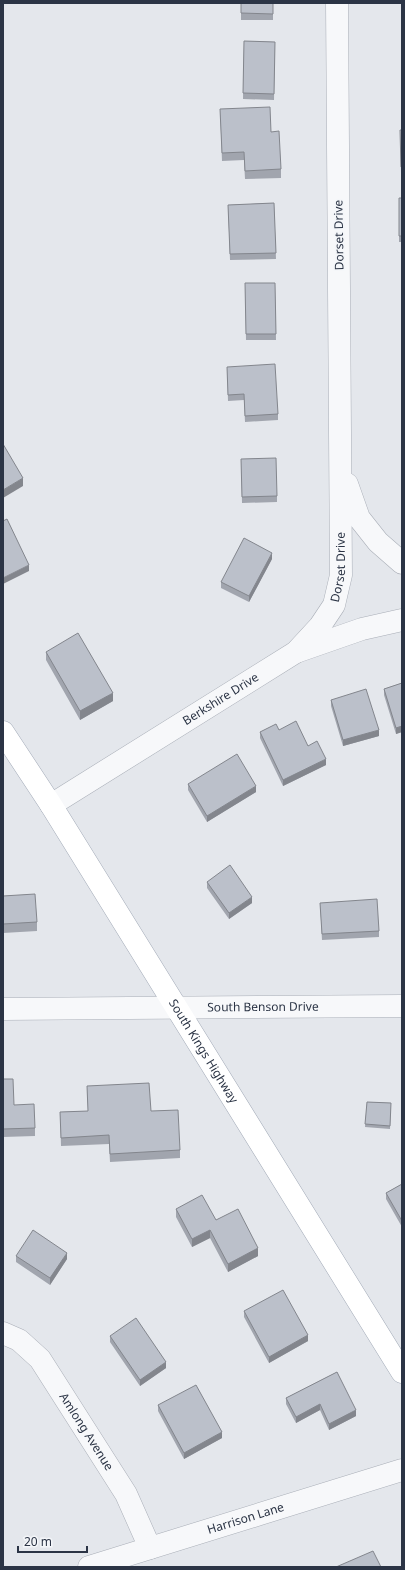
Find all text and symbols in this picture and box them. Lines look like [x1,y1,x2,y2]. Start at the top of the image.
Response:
street label: Dorset Drive [329,199,348,270]
street label: Dorset Drive [326,532,349,604]
street label: Berkshire Drive [179,668,262,729]
street label: South Kings Highway [165,996,243,1107]
street label: South Benson Drive [207,998,319,1015]
street label: Amlong Avenue [56,1389,118,1474]
street label: Harrison Lane [205,1498,286,1538]
scale bar [18,1528,87,1554]
text: 20 m [24,1533,52,1550]

